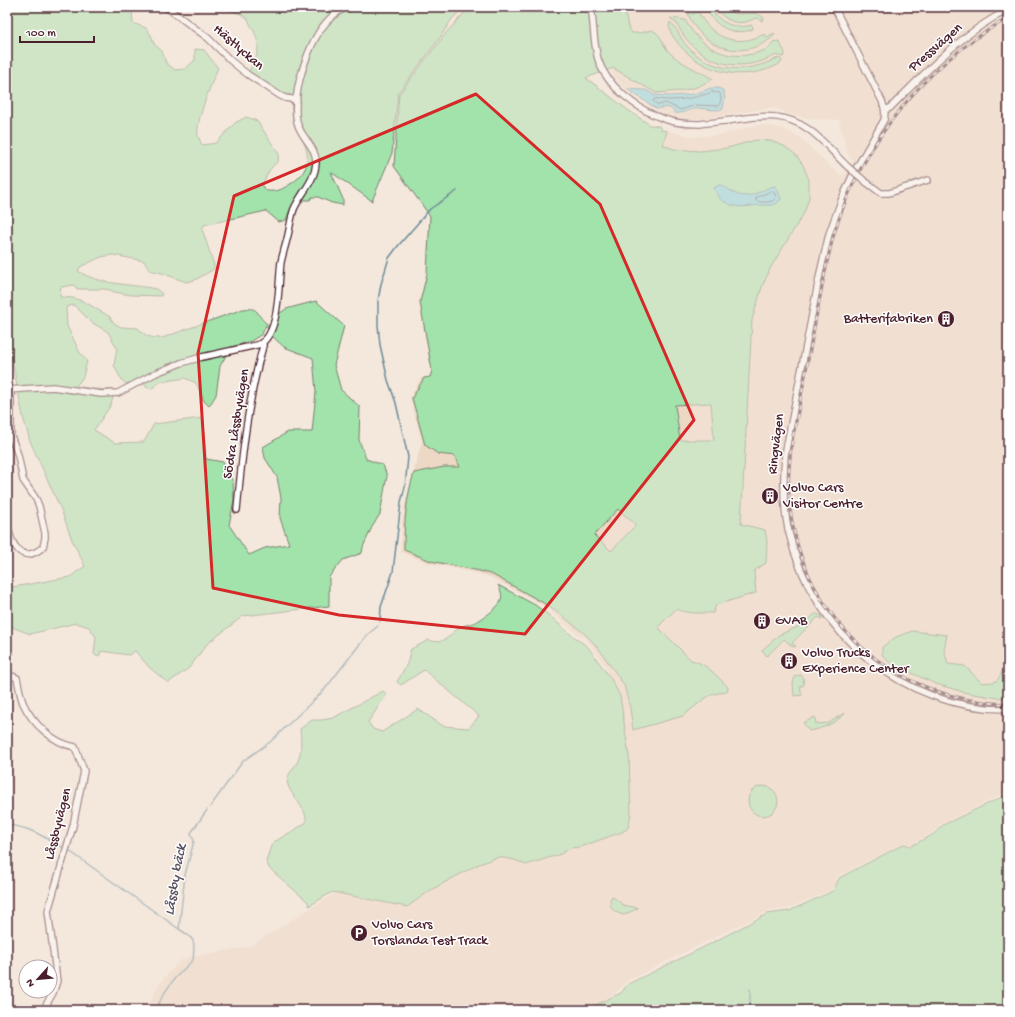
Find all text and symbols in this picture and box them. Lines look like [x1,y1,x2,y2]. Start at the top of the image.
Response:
scale bar [20,18,94,44]
street label: Pressvägen [905,20,967,77]
street label: Hästlyckan [209,21,267,75]
text: 100 m [25,27,56,41]
building icon: Batterifabriken [936,309,956,329]
place label: Batterifabriken [843,311,933,328]
street label: Södra Låssbyvägen [220,367,254,480]
street label: Ringvägen [765,412,789,475]
place label: Volvo Cars Visitor Centre [782,480,863,513]
building icon: Volvo Cars Visitor Centre [760,486,780,506]
building icon: GVAB [752,611,772,631]
place label: GVAB [775,613,808,630]
place label: Volvo Trucks Experience Center [801,645,910,678]
building icon: Volvo Trucks Experience Center [779,651,799,671]
street label: Låssbyvägen [42,786,76,862]
water label: Låssby bäck [161,842,191,917]
place label: Volvo Cars Torslanda Test Track [371,917,489,950]
parking icon: Volvo Cars Torslanda Test Track [349,923,369,943]
north arrow [18,959,58,999]
text: N [24,977,38,989]

